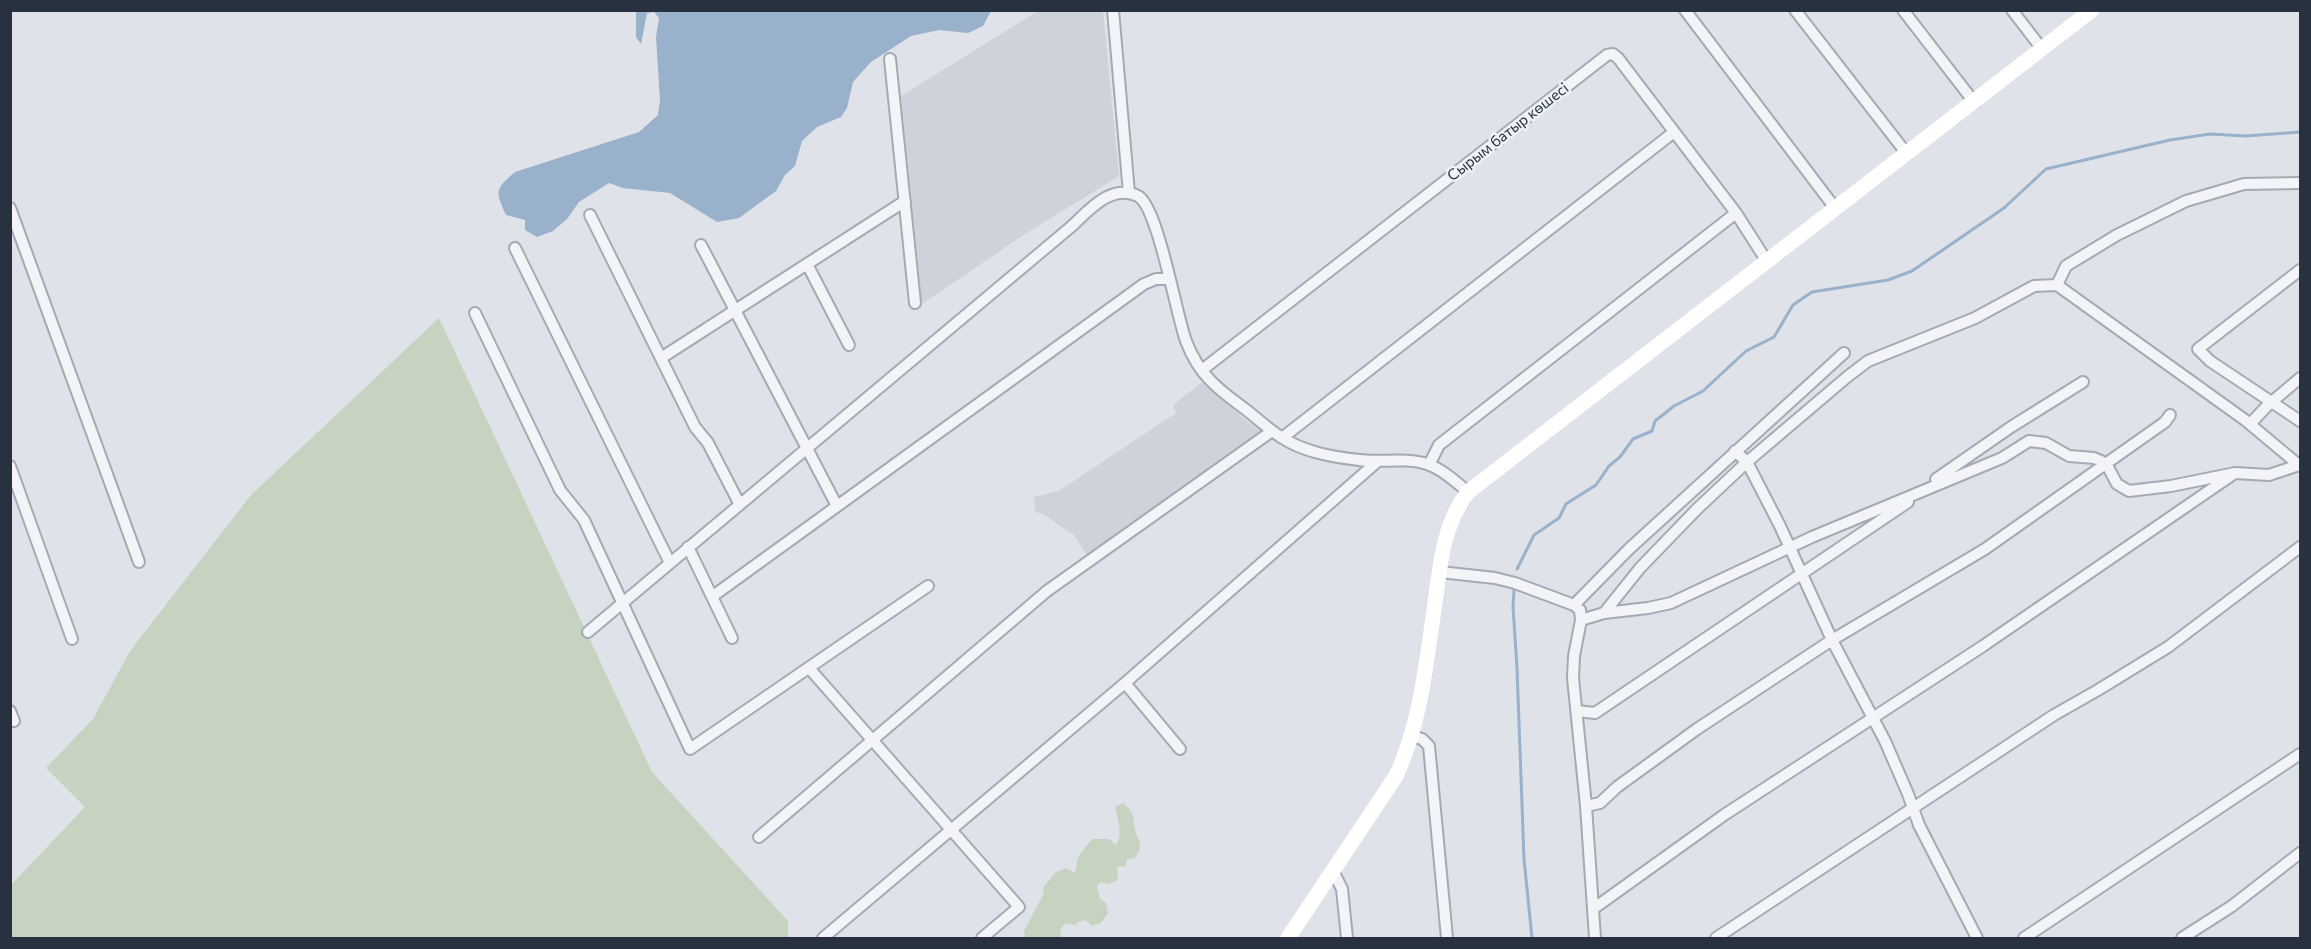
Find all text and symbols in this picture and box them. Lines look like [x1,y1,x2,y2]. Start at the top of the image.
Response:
street label: Сырым батыр көшесі [1444,79,1572,185]

